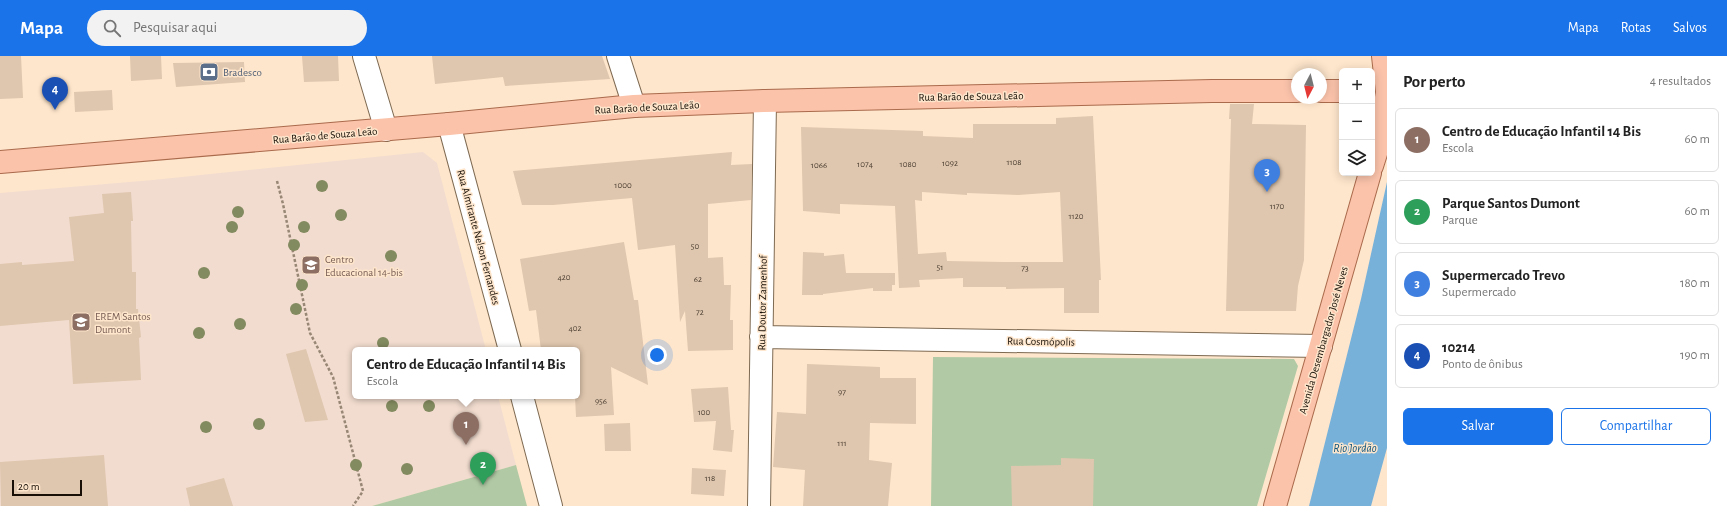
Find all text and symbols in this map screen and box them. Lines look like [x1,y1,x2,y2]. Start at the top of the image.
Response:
search box [87,10,367,46]
icon: search [101,17,123,39]
text: Mapa [20,19,63,38]
text: Pesquisar aqui [133,20,217,35]
text: Mapa [1568,21,1599,35]
text: Rotas [1621,21,1651,35]
text: Salvos [1673,21,1707,35]
bank icon: Bradesco [198,61,220,83]
place label: Bradesco [223,67,262,78]
north arrow [1291,68,1327,104]
map controls [1339,68,1375,176]
button: + [1339,68,1375,104]
text: Por perto [1403,73,1466,90]
text: 4 resultados [1650,75,1711,88]
pin: 4 [42,77,68,110]
street label: Rua Barão de Souza Leão [918,90,1024,103]
street label: Rua Barão de Souza Leão [594,99,700,116]
button: − [1339,104,1375,140]
text: Centro de Educação Infantil 14 Bis [1442,124,1641,139]
street label: Rua Barão de Souza Leão [272,125,378,146]
text: 1 [1415,133,1419,146]
text: 60 m [1684,133,1710,146]
button: layers [1339,140,1375,176]
text: Escola [1442,142,1474,155]
house number: 1108 [1006,158,1022,167]
house number: 1092 [942,159,958,168]
pin: 3 [1254,159,1280,192]
house number: 1074 [857,160,874,169]
house number: 1080 [900,160,917,169]
house number: 1066 [811,161,827,170]
street label: Rua Almirante Nelson Fernandes [455,168,502,306]
house number: 1000 [614,181,632,190]
text: Parque Santos Dumont [1442,196,1580,211]
house number: 1170 [1270,202,1285,211]
text: 2 [1414,205,1420,218]
text: 60 m [1684,205,1710,218]
house number: 1120 [1068,212,1084,221]
text: Parque [1442,214,1478,227]
house number: 50 [691,242,700,251]
school or university icon: Centro Educacional 14-bis [300,254,322,276]
place label: Centro Educacional 14-bis [325,254,403,278]
street label: Rua Doutor Zamenhof [756,255,769,351]
house number: 51 [937,263,943,272]
house number: 73 [1021,264,1029,273]
street label: Avenida Desembargador José Neves [1297,265,1350,415]
text: Supermercado Trevo [1442,268,1565,283]
house number: 420 [557,273,571,282]
house number: 62 [694,275,702,284]
text: 3 [1414,277,1420,290]
text: 180 m [1680,277,1710,290]
text: Supermercado [1442,286,1516,299]
house number: 72 [696,308,704,317]
school or university icon: EREM Santos Dumont [70,311,92,333]
place label: EREM Santos Dumont [95,311,151,335]
house number: 402 [568,324,582,333]
street label: Rua Cosmópolis [1007,335,1075,348]
text: 10214 [1442,340,1475,355]
your location [647,345,667,365]
popup [352,347,580,399]
text: 4 [1414,349,1420,362]
text: 190 m [1680,349,1710,362]
text: Centro de Educação Infantil 14 Bis [367,357,565,372]
text: Ponto de ônibus [1442,358,1523,371]
text: Escola [367,375,398,388]
house number: 97 [838,388,846,397]
house number: 956 [595,397,607,406]
house number: 100 [698,408,711,417]
button: Salvar [1403,408,1553,445]
button: Compartilhar [1561,408,1711,445]
pin: 1 [453,412,479,445]
house number: 111 [837,439,847,448]
water label: Rio Jordão [1333,442,1377,454]
pin: 2 [470,452,496,485]
house number: 118 [705,474,715,483]
scale bar [12,478,82,497]
text: 20 m [18,481,39,492]

